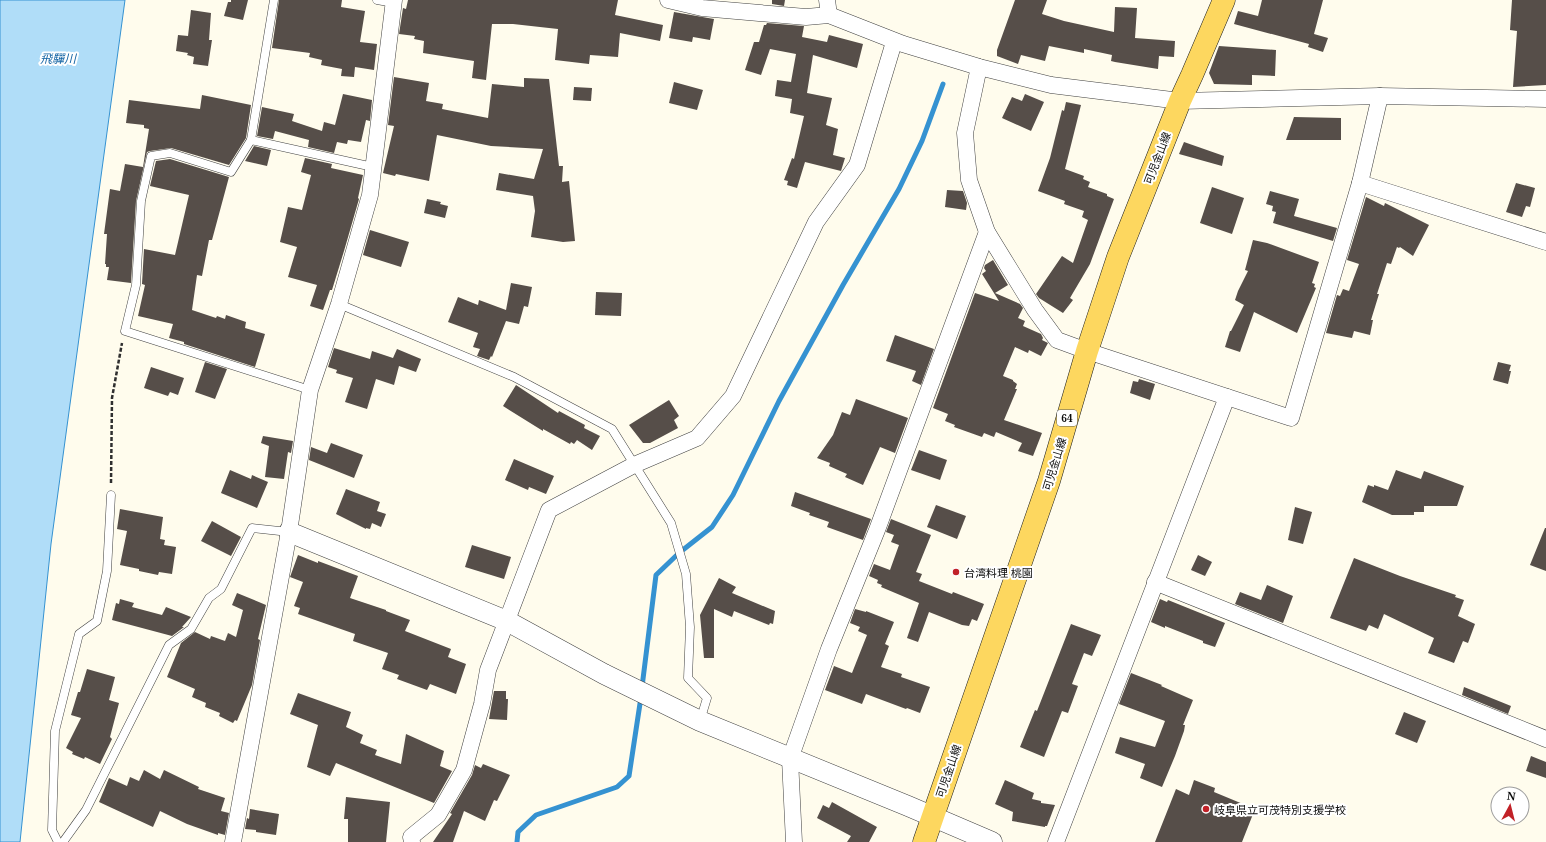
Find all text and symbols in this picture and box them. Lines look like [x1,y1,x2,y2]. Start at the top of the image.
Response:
water label: 飛驒川 [40,50,78,67]
street label: 可児金山線 [1140,130,1174,186]
road number: 64 [1057,410,1077,426]
street label: 可児金山線 [1039,436,1069,492]
place label: 台湾料理 桃園 [964,565,1033,580]
marker: 台湾料理 桃園 [951,567,961,577]
street label: 可児金山線 [932,743,964,799]
north arrow [1490,786,1530,826]
text: N [1506,788,1517,804]
place label: 岐阜県立可茂特別支援学校 [1214,802,1346,817]
marker: 岐阜県立可茂特別支援学校 [1201,804,1211,814]

